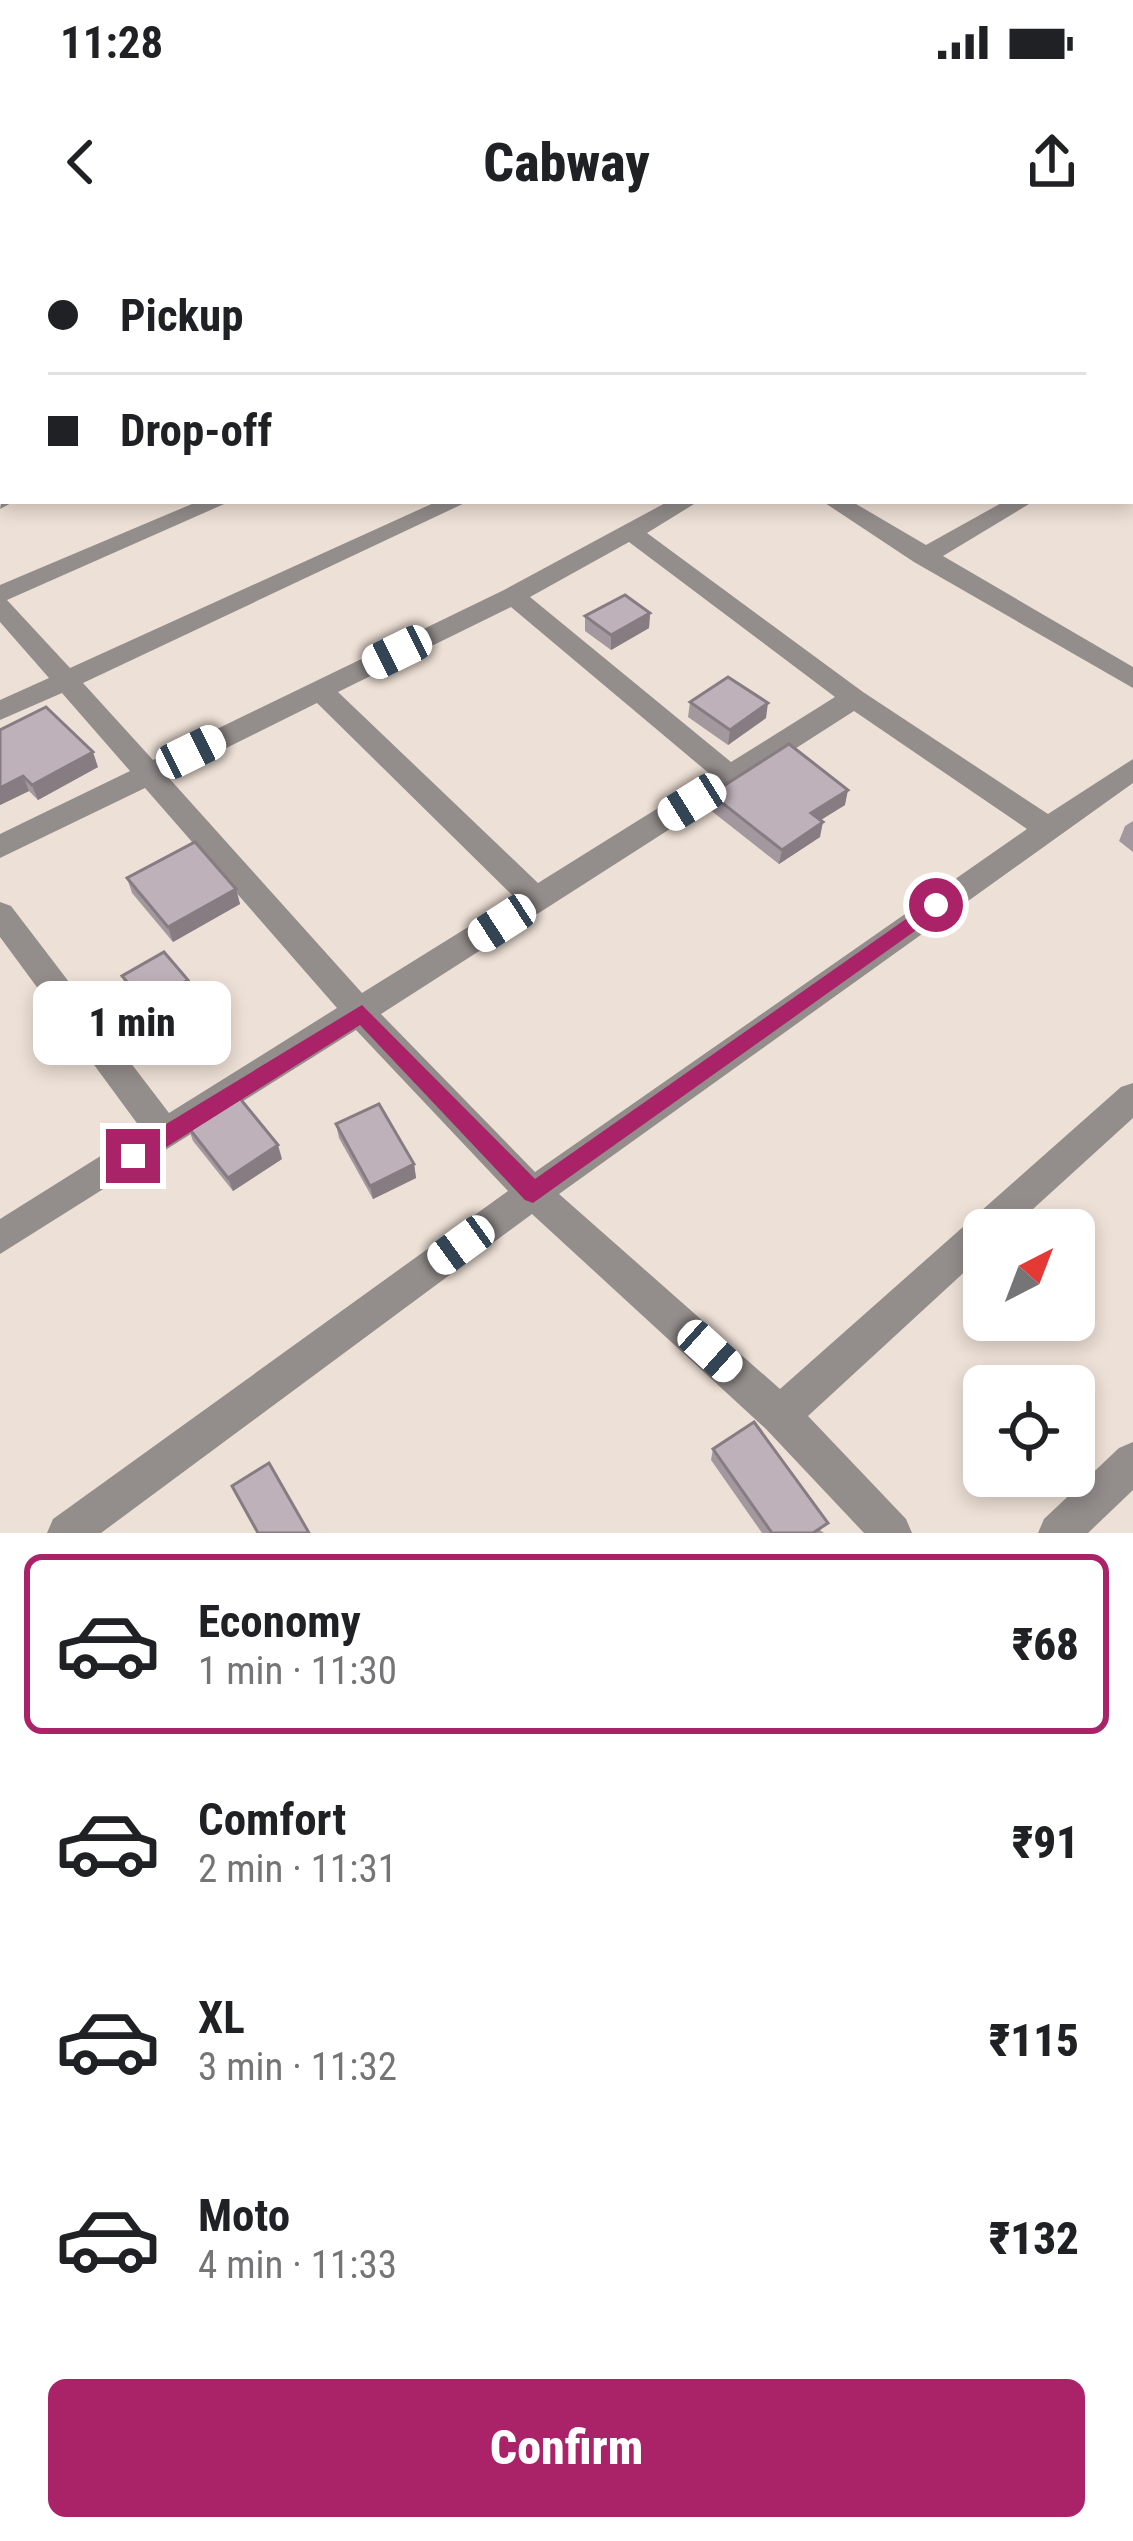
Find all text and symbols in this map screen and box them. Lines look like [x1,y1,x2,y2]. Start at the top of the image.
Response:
text: 11:28 [60,16,163,69]
icon: back [48,129,114,195]
icon: share [1019,129,1085,195]
text: Cabway [483,131,650,194]
text: Pickup [120,289,244,342]
text: Drop-off [120,404,272,457]
car [357,620,437,684]
car [151,720,231,784]
car [652,768,732,836]
route start [909,878,963,932]
car [462,888,542,958]
callout: 1 min [34,982,232,1066]
text: 1 min [89,1000,175,1046]
route end [106,1129,160,1183]
car [421,1209,501,1281]
north arrow [963,1209,1095,1341]
map controls [963,1209,1095,1497]
car [671,1314,749,1388]
button: locate [963,1365,1095,1497]
icon: car [54,1590,162,1698]
text: Economy [198,1595,361,1648]
text: ₹68 [1012,1618,1079,1671]
text: 1 min · 11:30 [198,1648,397,1694]
icon: car [54,1788,162,1896]
text: Comfort [198,1793,346,1846]
text: ₹91 [1012,1816,1079,1869]
text: 2 min · 11:31 [198,1846,397,1892]
icon: car [54,1986,162,2094]
text: XL [198,1991,245,2044]
text: ₹115 [989,2014,1079,2067]
text: 3 min · 11:32 [198,2044,397,2090]
icon: car [54,2184,162,2292]
text: Moto [198,2189,290,2242]
text: ₹132 [989,2212,1079,2265]
text: 4 min · 11:33 [198,2242,397,2288]
button: Confirm [48,2379,1085,2517]

